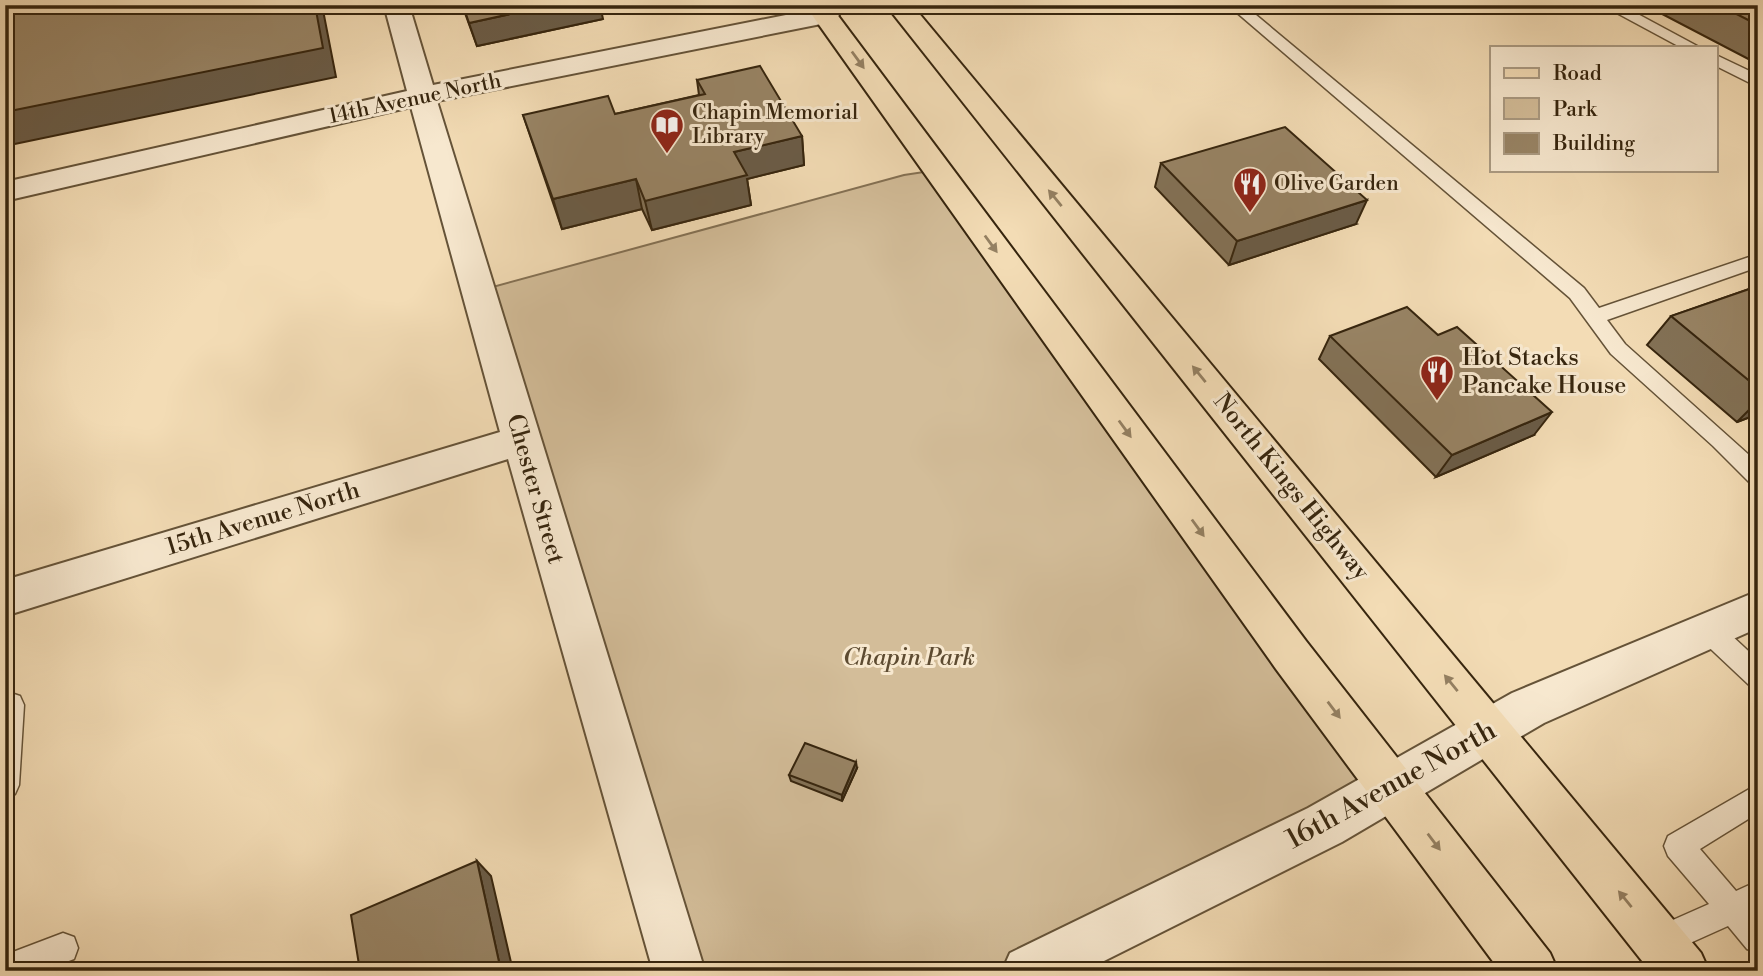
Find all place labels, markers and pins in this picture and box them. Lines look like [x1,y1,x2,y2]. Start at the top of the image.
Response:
place label: Chapin Memorial Library [692,100,858,150]
library icon: Chapin Memorial Library [648,106,686,155]
restaurant icon: Olive Garden [1231,165,1269,214]
place label: Olive Garden [1274,171,1399,197]
place label: Hot Stacks Pancake House [1462,343,1626,401]
restaurant icon: Hot Stacks Pancake House [1418,353,1456,402]

